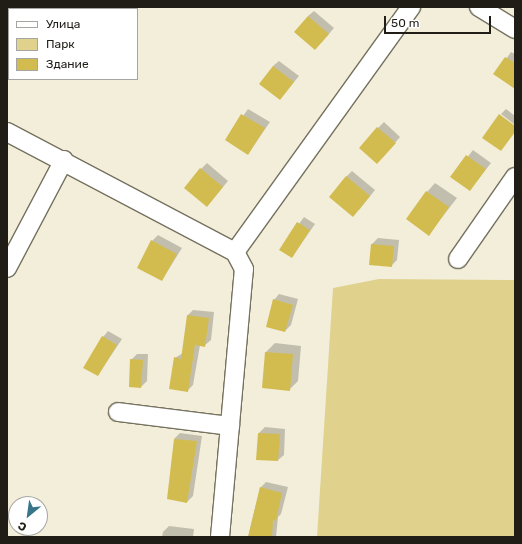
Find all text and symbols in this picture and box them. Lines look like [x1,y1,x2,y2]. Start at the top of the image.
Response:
legend [8,8,138,80]
scale bar [386,8,493,34]
text: 50 m [391,16,419,30]
text: Улица [46,17,80,31]
text: Парк [46,37,75,51]
text: Здание [46,57,89,71]
north arrow [8,496,48,536]
text: С [16,519,29,534]

